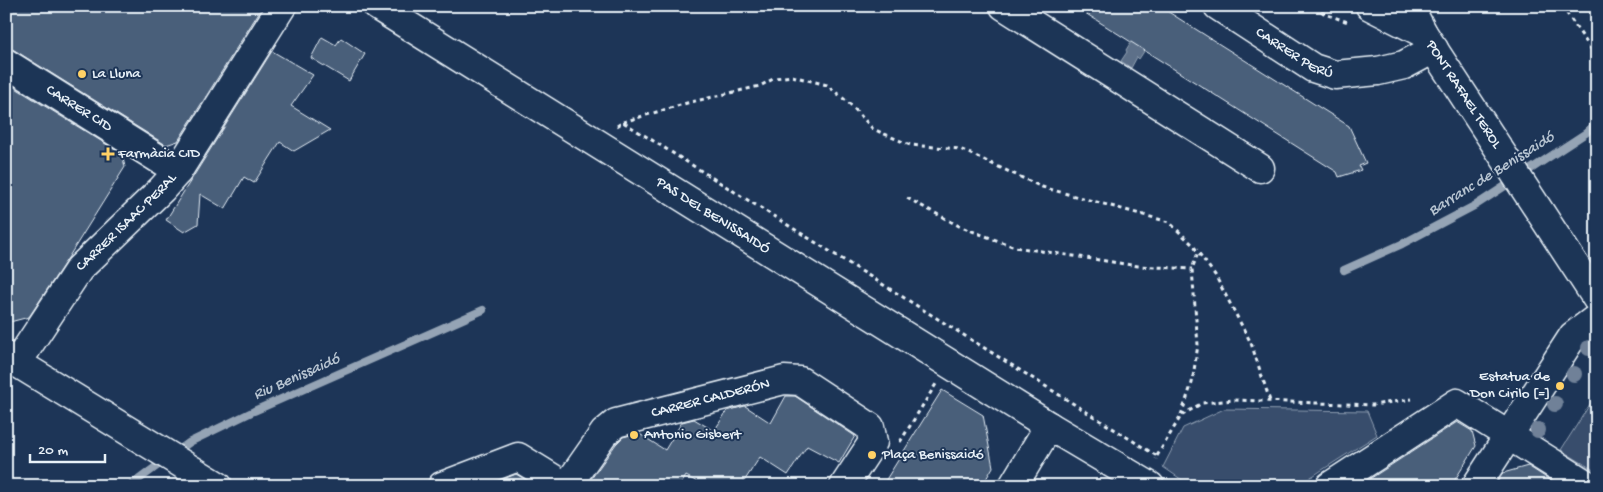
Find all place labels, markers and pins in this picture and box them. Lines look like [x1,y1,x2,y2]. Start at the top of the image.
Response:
place label: La Lluna [92,65,141,83]
marker: La Lluna [76,68,88,80]
place label: Farmàcia CID [117,145,200,163]
marker: Farmàcia CID [102,148,114,160]
place label: Estatua de Don Cirilo [=] [1469,368,1550,403]
marker: Estatua de Don Cirilo [=] [1554,380,1566,392]
place label: Antonio Gisbert [644,426,743,444]
marker: Antonio Gisbert [628,429,640,441]
place label: Plaça Benissaidó [881,446,984,464]
marker: Plaça Benissaidó [866,449,878,461]

